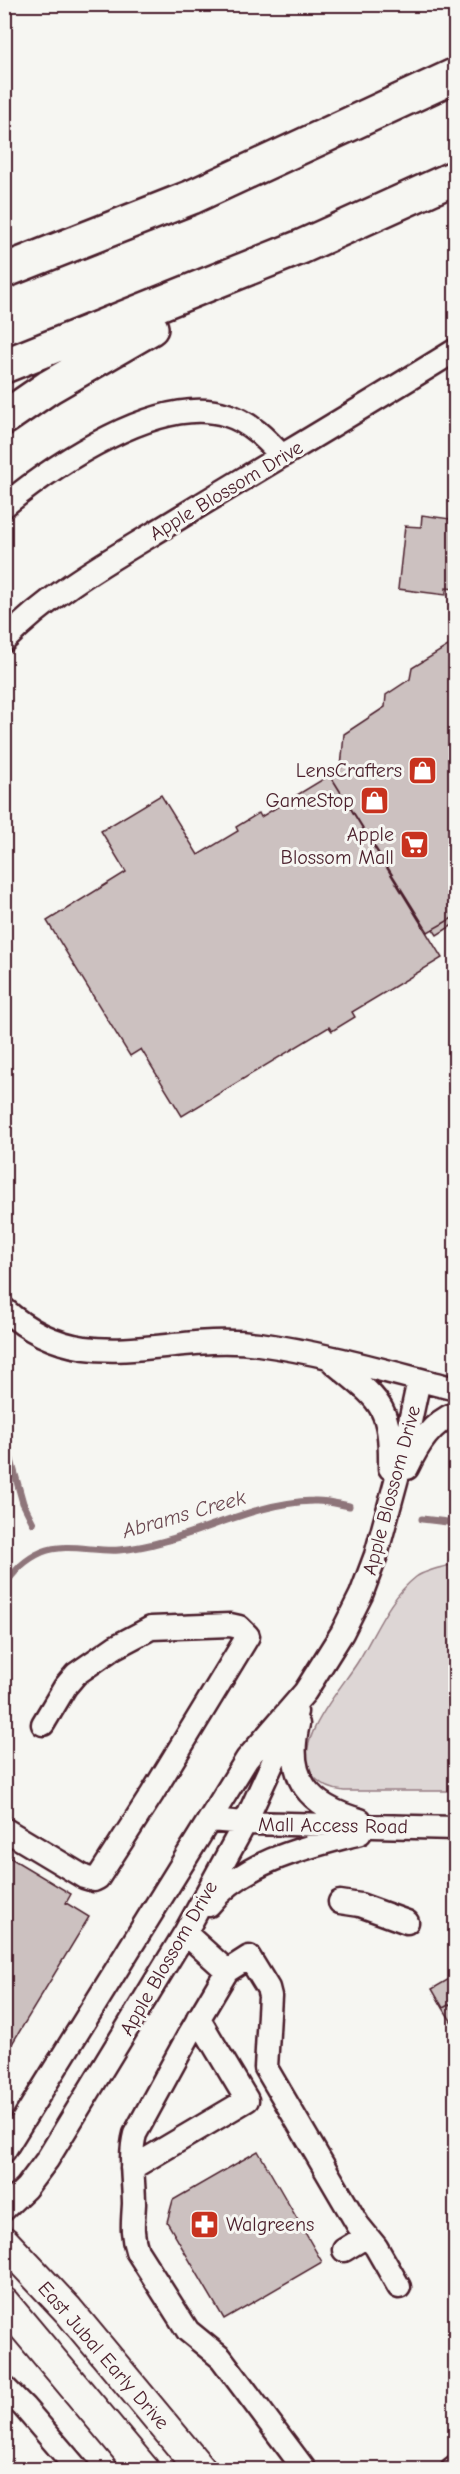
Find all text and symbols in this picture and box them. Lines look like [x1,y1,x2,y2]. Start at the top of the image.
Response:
street label: Apple Blossom Drive [146,436,307,545]
shop icon: LensCrafters [407,754,439,786]
place label: LensCrafters [296,759,402,782]
shop icon: GameStop [359,784,391,816]
place label: GameStop [265,789,354,812]
place label: Apple Blossom Mall [281,823,394,869]
supermarket icon: Apple Blossom Mall [399,829,431,861]
street label: Apple Blossom Drive [358,1403,425,1577]
water label: Abrams Creek [119,1485,249,1543]
street label: Mall Access Road [258,1813,408,1838]
street label: Apple Blossom Drive [115,1877,222,2040]
pharmacy icon: Walgreens [189,2208,221,2240]
place label: Walgreens [226,2213,314,2236]
street label: East Jubal Early Drive [33,2277,174,2434]

